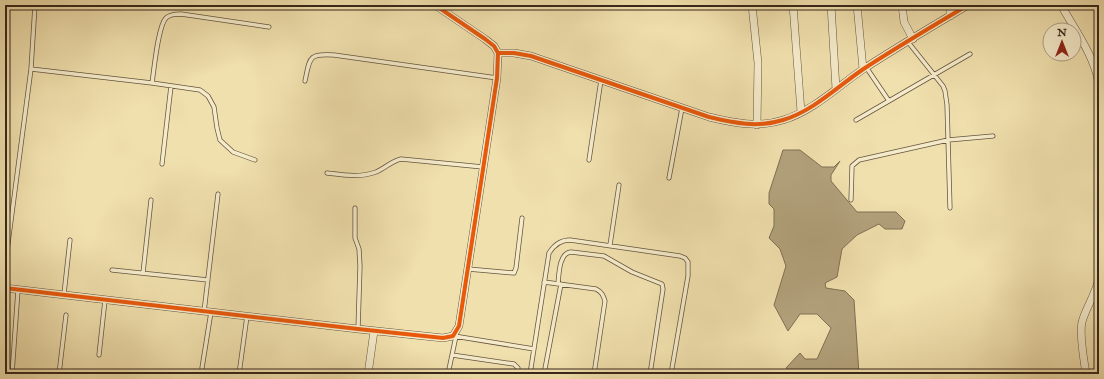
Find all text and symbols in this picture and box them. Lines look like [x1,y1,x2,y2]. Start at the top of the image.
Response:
north arrow [1042,22,1082,62]
text: N [1056,26,1067,40]

